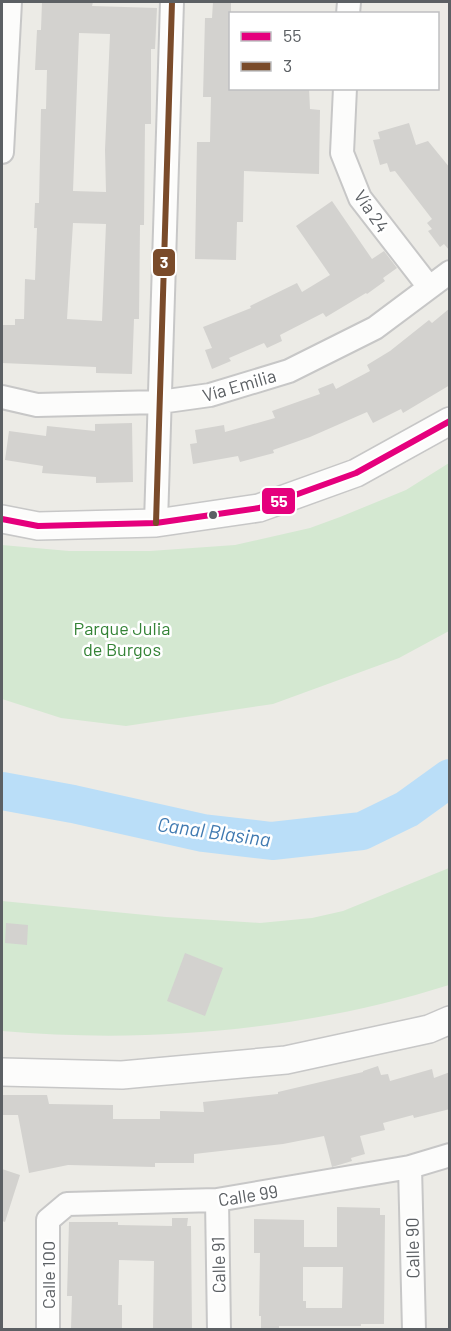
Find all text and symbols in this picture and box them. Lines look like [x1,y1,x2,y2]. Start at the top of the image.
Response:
legend [229,12,439,90]
text: 55 [283,24,302,46]
text: 3 [283,54,292,76]
street label: Vía 24 [350,185,394,237]
line badge: 3 [152,248,176,277]
text: 3 [160,252,168,271]
street label: Vía Emilia [200,364,278,406]
line badge: 55 [261,487,296,515]
text: 55 [270,491,288,510]
unlabelled marker [207,509,219,521]
park label: Parque Julia de Burgos [74,617,170,660]
water label: Canal Blasina [156,811,272,851]
street label: Calle 99 [217,1179,279,1211]
street label: Calle 90 [400,1217,424,1279]
street label: Calle 91 [207,1236,229,1294]
street label: Calle 100 [37,1241,59,1309]

